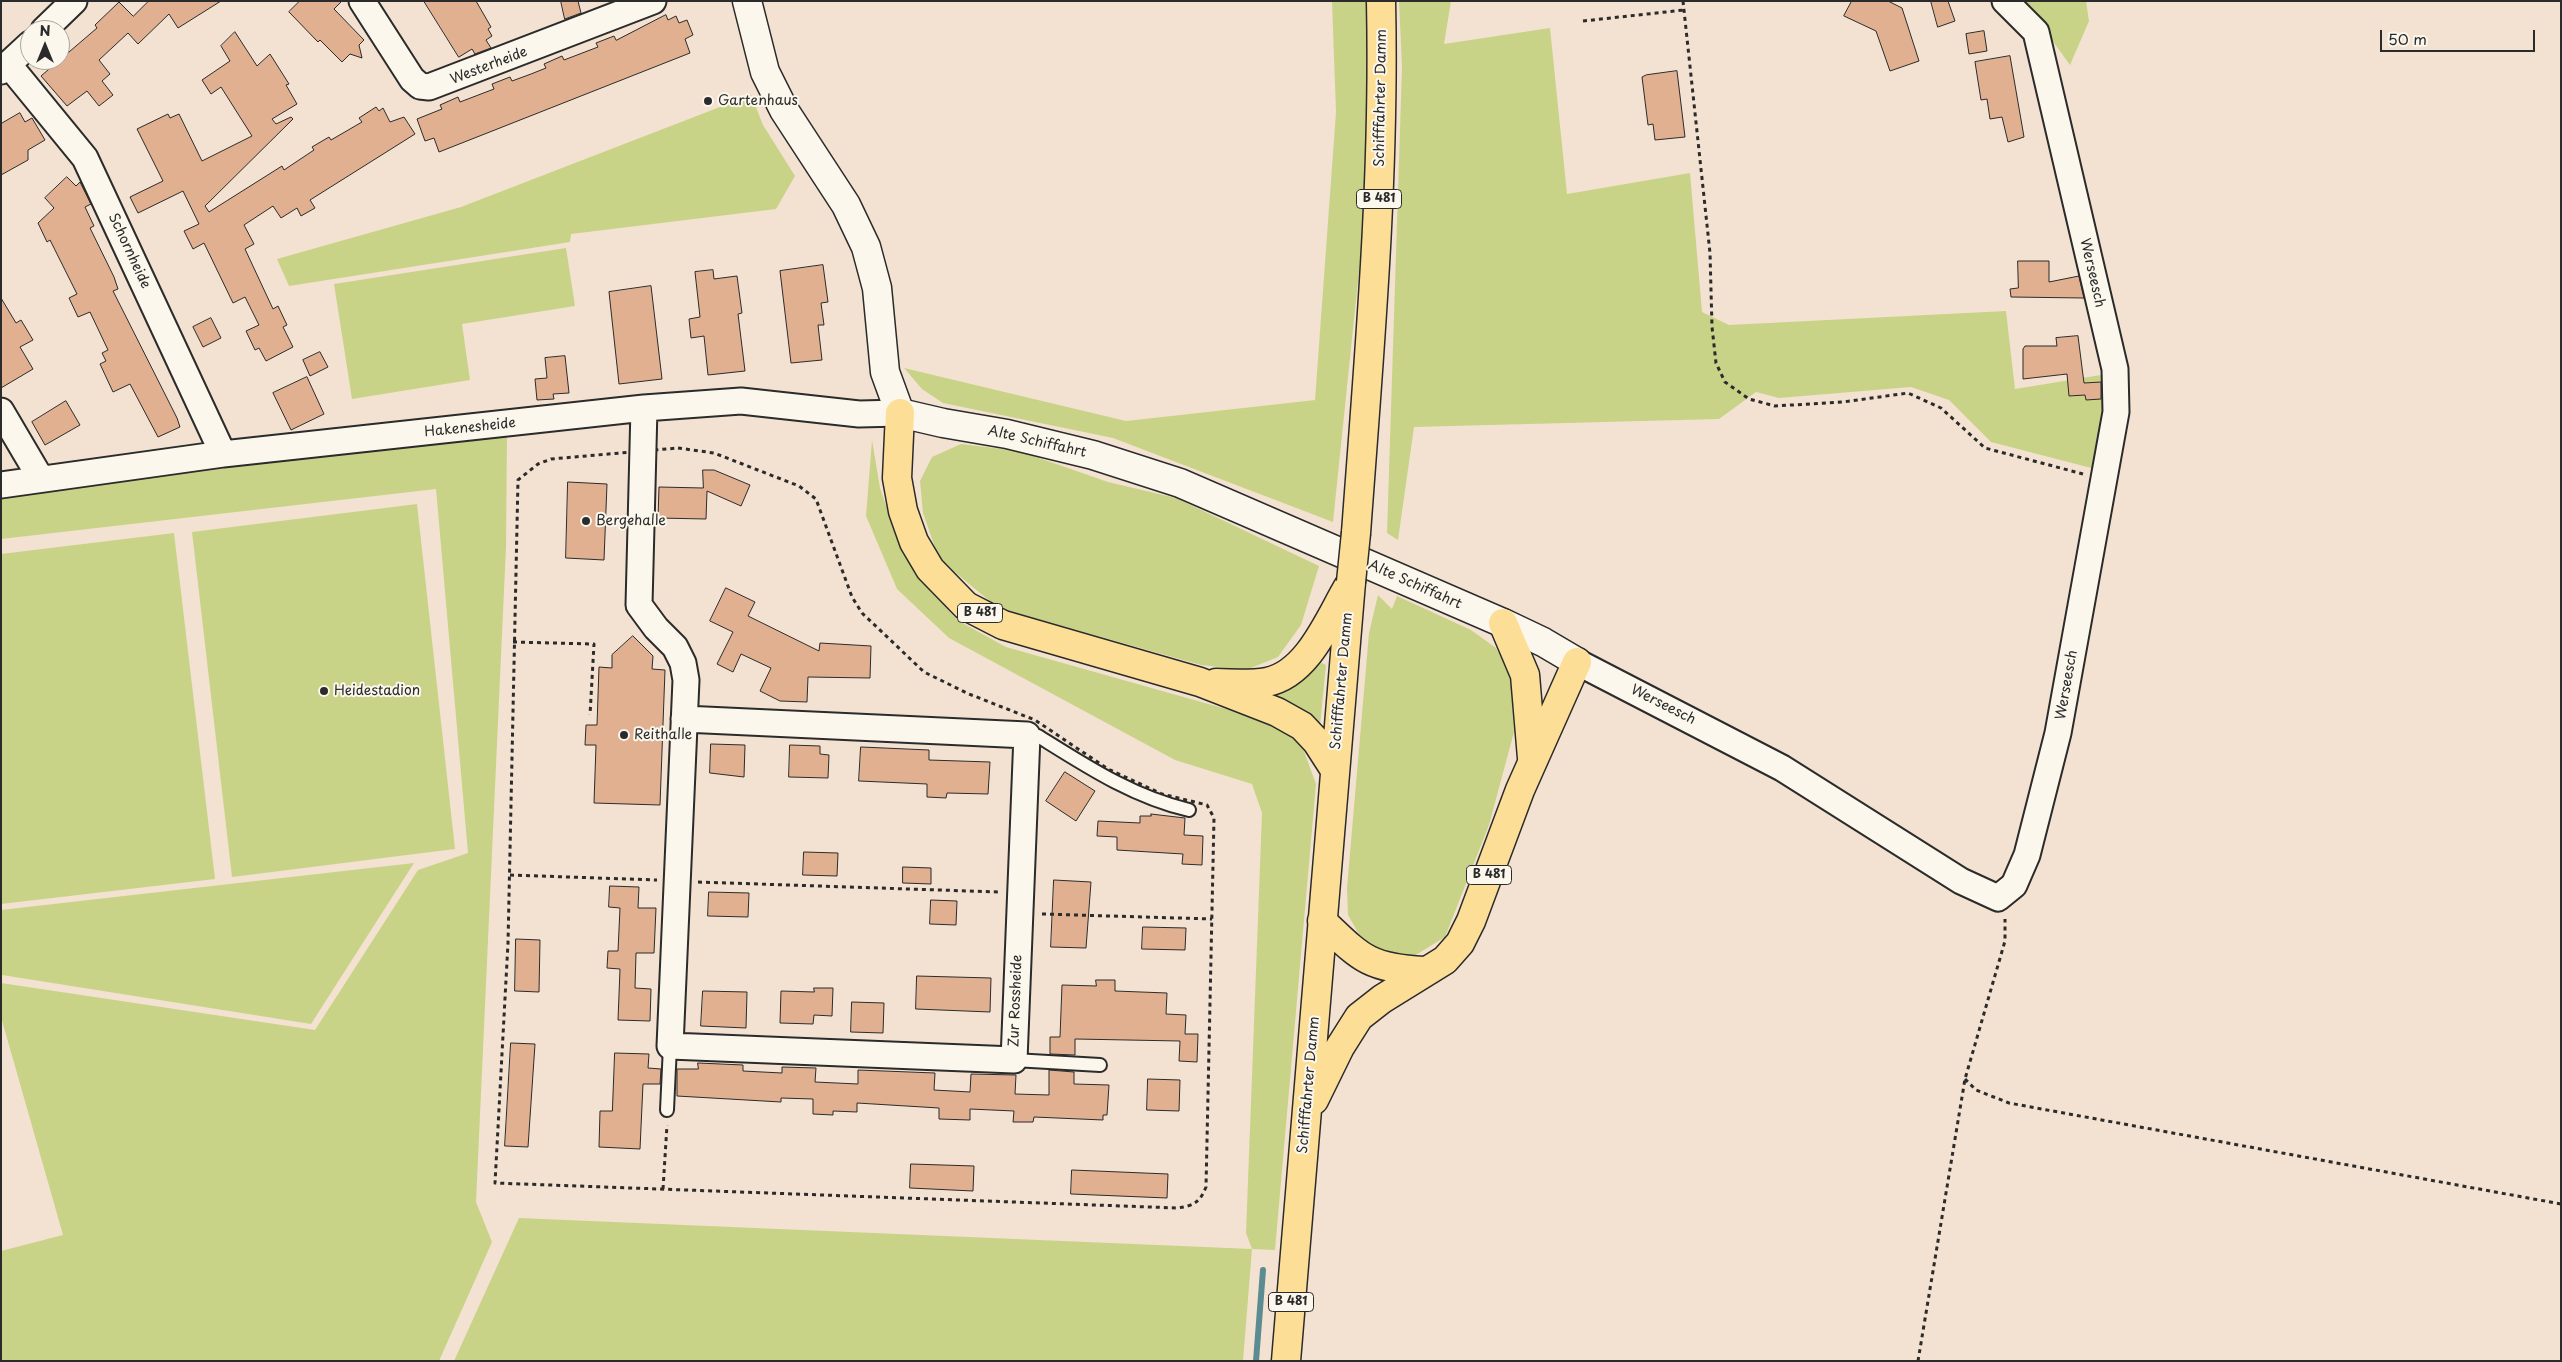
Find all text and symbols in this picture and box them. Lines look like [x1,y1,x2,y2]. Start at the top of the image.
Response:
north arrow [20,20,70,70]
text: N [39,20,51,41]
scale bar [2382,20,2537,52]
text: 50 m [2388,27,2427,50]
street label: Schifffahrter Damm [1371,29,1391,167]
street label: Westerheide [448,44,530,88]
place label: Gartenhaus [718,93,798,109]
marker: Gartenhaus [702,95,714,107]
road number: B 481 [1356,190,1402,208]
street label: Schornheide [104,211,154,291]
street label: Werseesch [2076,237,2108,309]
street label: Hakenesheide [423,415,517,441]
street label: Alte Schiffahrt [986,423,1088,461]
place label: Bergehalle [596,513,666,529]
marker: Bergehalle [580,515,592,527]
street label: Alte Schiffahrt [1366,557,1464,613]
road number: B 481 [958,604,1002,622]
street label: Schifffahrter Damm [1328,612,1356,750]
street label: Werseesch [2053,649,2081,721]
street label: Werseesch [1628,682,1698,728]
place label: Heidestadion [334,683,420,699]
marker: Heidestadion [318,685,330,697]
place label: Reithalle [634,727,692,743]
marker: Reithalle [618,729,630,741]
road number: B 481 [1466,866,1512,884]
street label: Zur Rossheide [1006,955,1026,1047]
street label: Schifffahrter Damm [1295,1016,1323,1154]
road number: B 481 [1268,1292,1314,1311]

